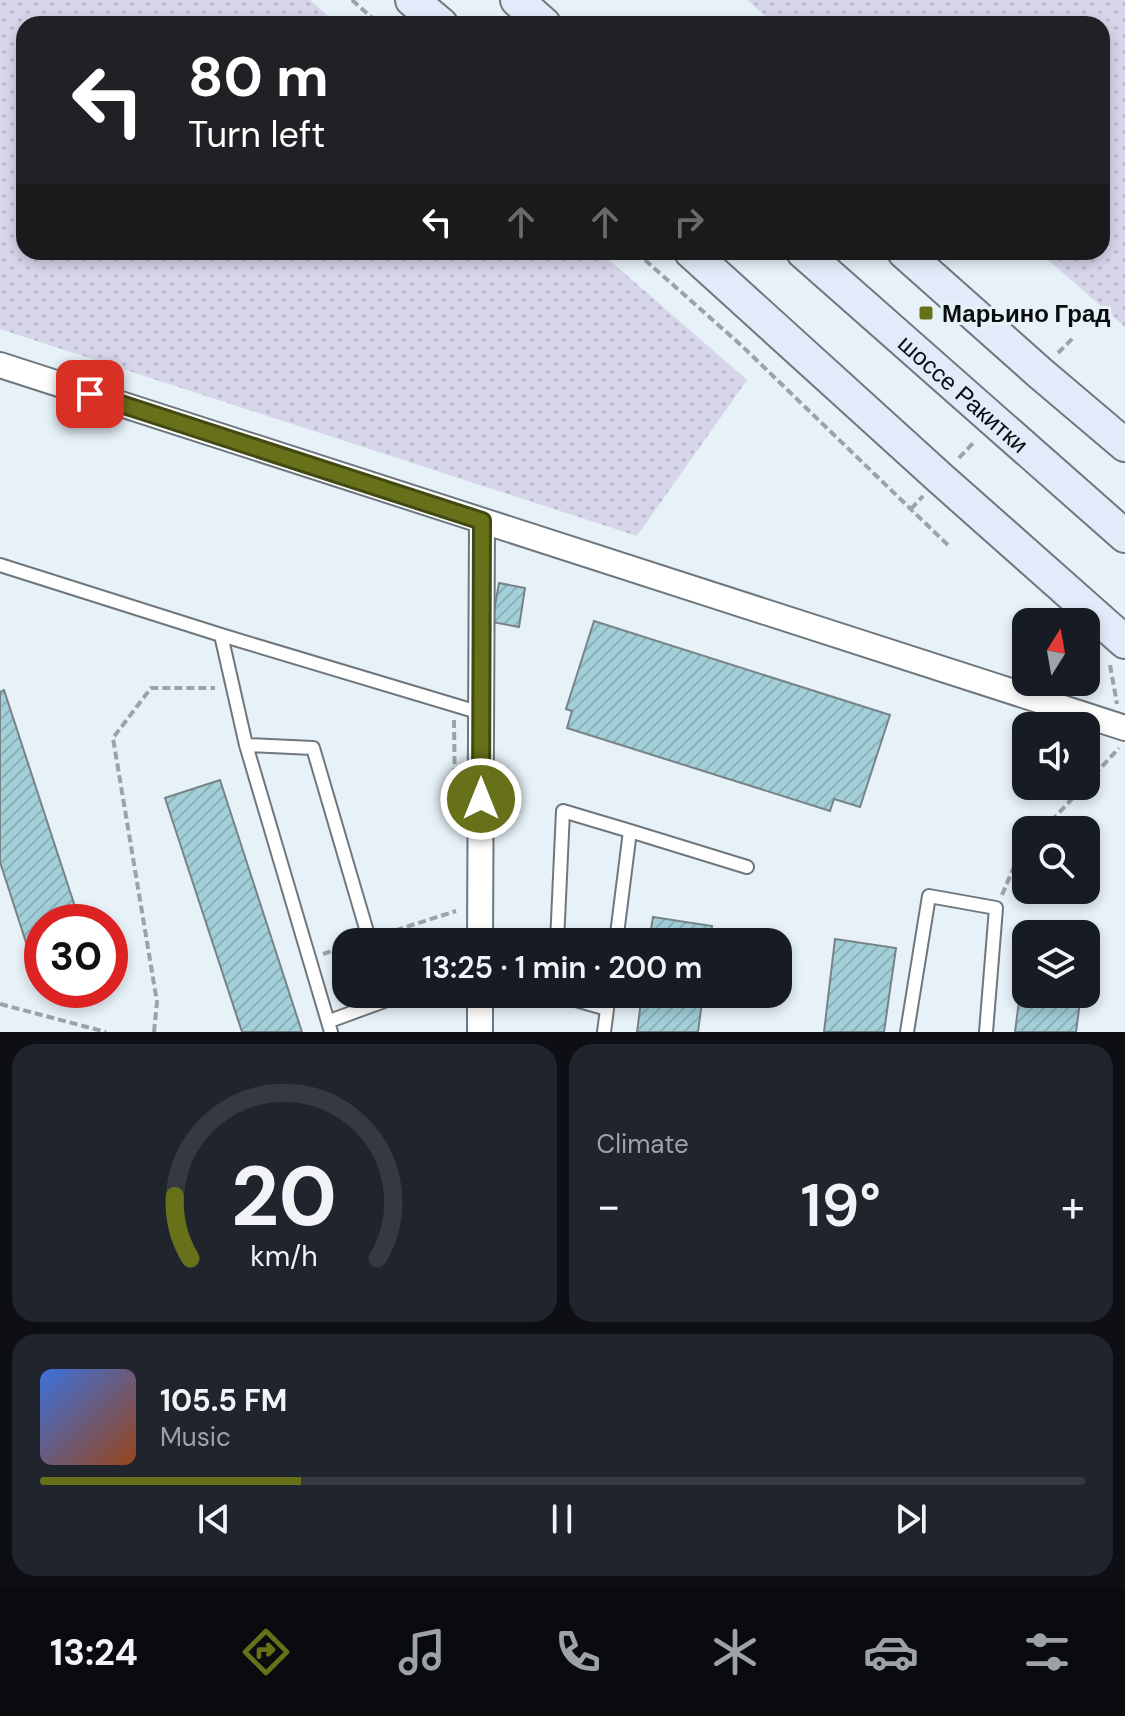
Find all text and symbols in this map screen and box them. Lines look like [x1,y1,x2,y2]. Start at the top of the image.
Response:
text: 80 m [188,40,329,113]
icon: left [56,48,160,152]
text: Turn left [188,111,325,158]
icon: left [415,200,459,244]
icon: ahead [499,200,543,244]
icon: ahead [583,200,627,244]
icon: right [667,200,711,244]
place label: Марьино Град [942,298,1111,329]
marker: Марьино Град [917,304,935,322]
street label: шоссе Ракитки [892,328,1035,459]
pin [56,360,124,428]
icon: arrive [68,372,112,416]
north arrow [1012,608,1100,696]
map controls [1012,608,1100,1008]
button: sound [1012,712,1100,800]
position arrow [439,757,523,841]
button: search [1012,816,1100,904]
speed limit sign: 30 [24,904,128,1008]
button: layers [1012,920,1100,1008]
text: 13:25 · 1 min · 200 m [422,948,702,987]
text: Climate [597,1127,689,1161]
text: 20 [231,1142,337,1251]
text: 19° [801,1166,881,1245]
text: − [597,1177,621,1235]
text: + [1061,1177,1085,1235]
text: km/h [250,1238,318,1275]
text: 105.5 FM [160,1381,287,1420]
text: Music [160,1420,231,1454]
icon: previous [192,1497,236,1541]
icon: pause [540,1497,584,1541]
icon: next [889,1497,933,1541]
icon: directions [238,1624,294,1680]
icon: music [394,1624,450,1680]
icon: phone [550,1624,606,1680]
icon: climate [707,1624,763,1680]
icon: car [863,1624,919,1680]
icon: filters [1019,1624,1075,1680]
text: 13:24 [50,1629,138,1676]

